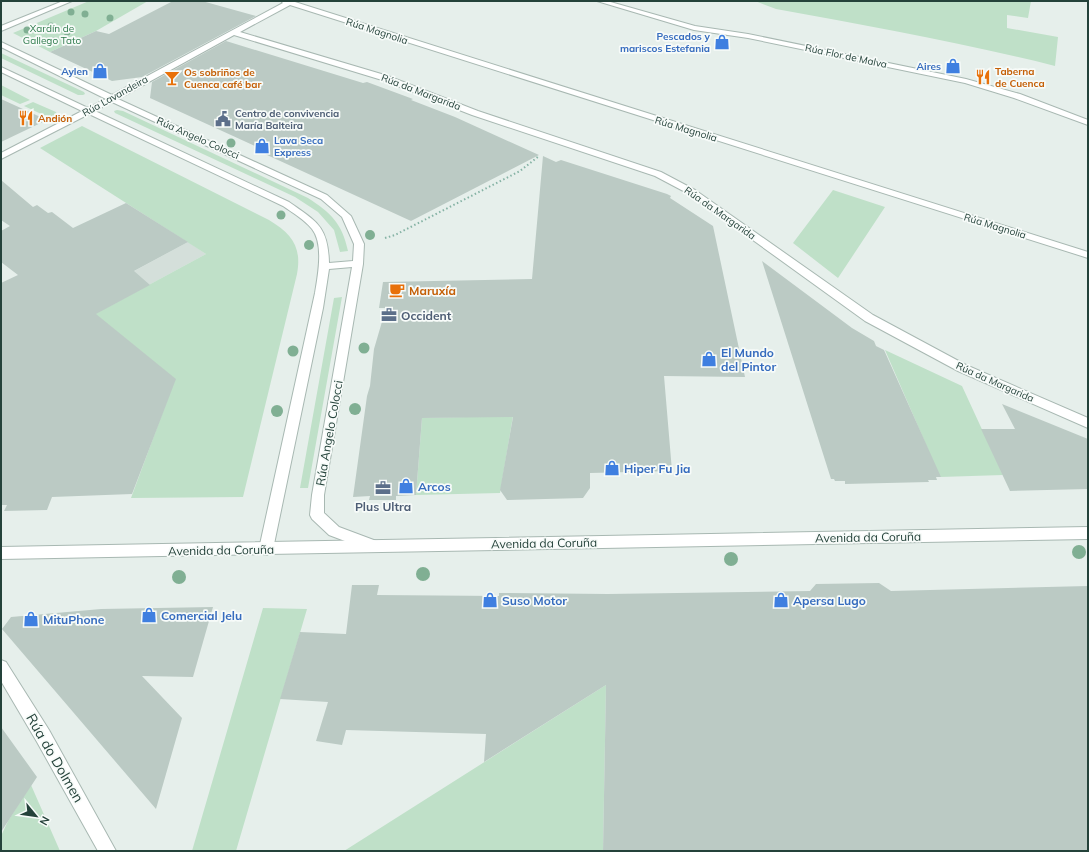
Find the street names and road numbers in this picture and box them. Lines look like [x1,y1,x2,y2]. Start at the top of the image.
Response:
street label: Rúa Magnolia [344,15,410,47]
street label: Rúa Flor de Malva [804,41,888,71]
street label: Rúa da Margarida [379,71,463,113]
street label: Rúa Lavandeira [80,73,150,119]
street label: Rúa Magnolia [653,113,719,145]
street label: Rúa Angelo Colocci [155,114,241,162]
street label: Rúa da Margarida [682,184,758,242]
street label: Rúa Magnolia [962,210,1028,242]
street label: Rúa da Margarida [954,359,1036,405]
street label: Rúa Angelo Colocci [312,379,346,487]
street label: Avenida da Coruña [815,529,921,545]
street label: Avenida da Coruña [491,535,597,551]
street label: Avenida da Coruña [168,542,274,558]
street label: Rúa do Dolmen [22,710,88,806]

